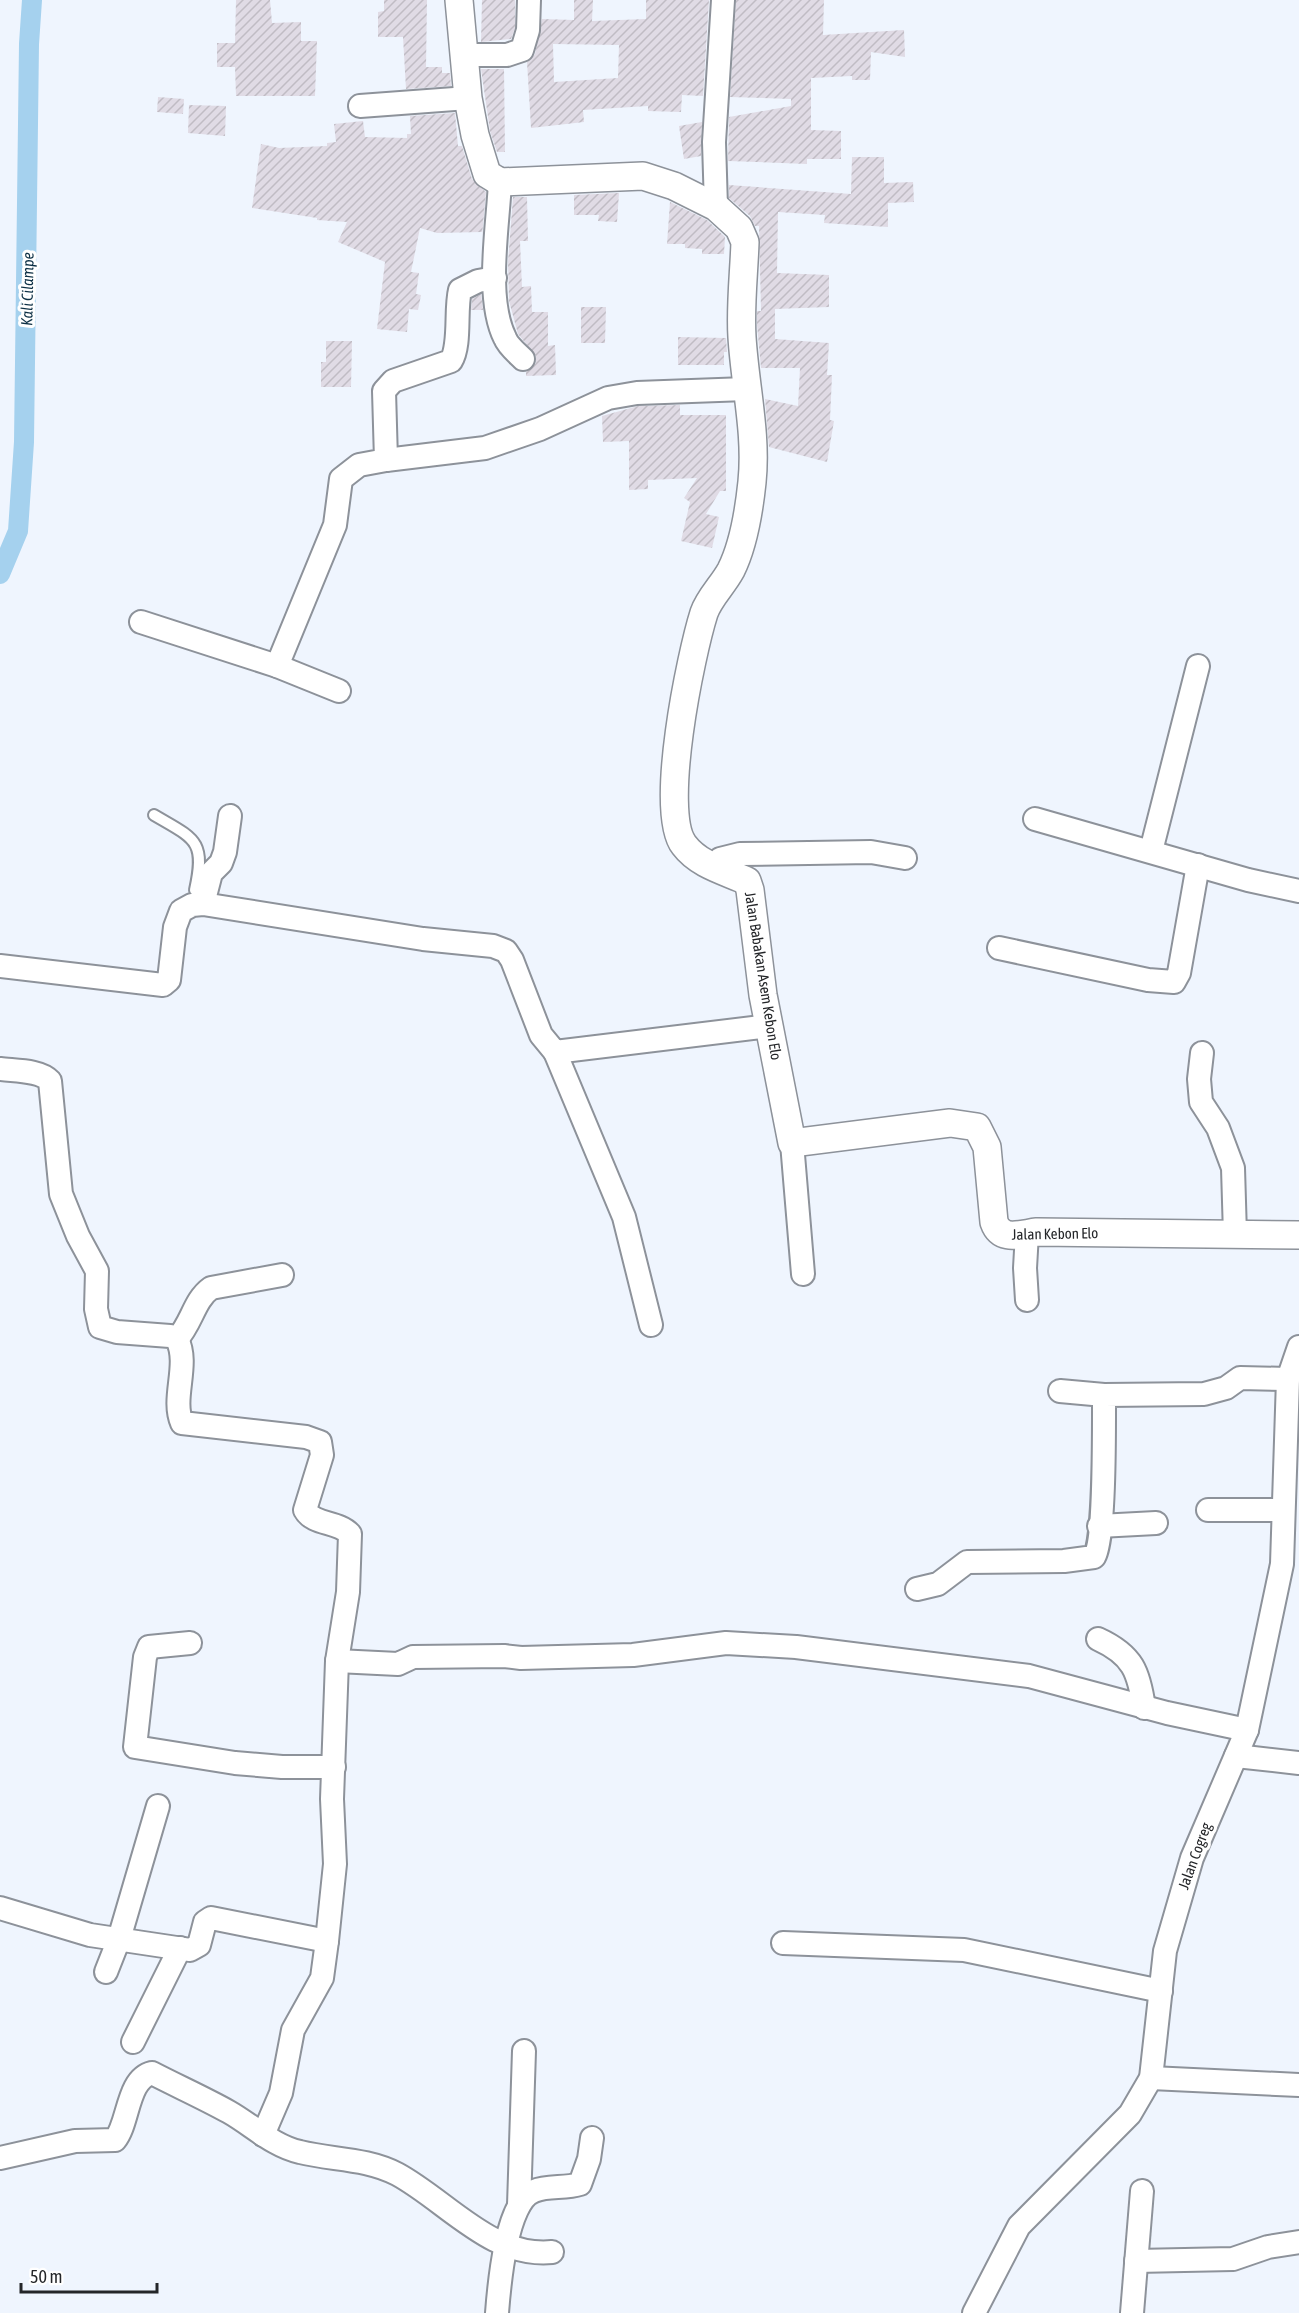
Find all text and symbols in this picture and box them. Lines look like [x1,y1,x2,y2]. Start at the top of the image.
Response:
water label: Kali Cilampe [17,252,38,326]
street label: Jalan Babakan Asem Kebon Elo [742,891,785,1061]
street label: Jalan Kebon Elo [1012,1224,1098,1243]
street label: Jalan Cogreg [1175,1820,1215,1892]
scale bar [21,2256,158,2294]
text: 50 m [30,2266,62,2287]

